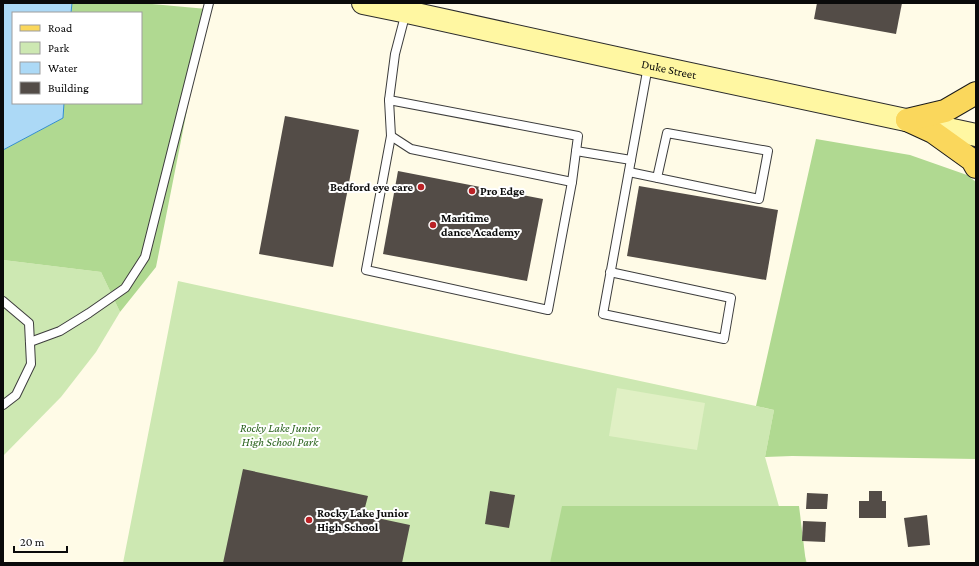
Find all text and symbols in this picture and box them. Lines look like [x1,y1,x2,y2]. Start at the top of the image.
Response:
legend [12,12,142,104]
text: Road [48,21,73,35]
text: Park [48,41,70,55]
street label: Duke Street [640,57,699,82]
text: Water [48,61,78,75]
text: Building [48,81,89,95]
place label: Bedford eye care [330,180,413,194]
marker: Bedford eye care [416,182,426,192]
place label: Pro Edge [480,184,525,198]
marker: Pro Edge [467,186,477,196]
place label: Maritime dance Academy [441,211,520,239]
marker: Maritime dance Academy [428,220,438,230]
park label: Rocky Lake Junior High School Park [240,421,321,449]
place label: Rocky Lake Junior High School [317,506,409,534]
marker: Rocky Lake Junior High School [304,515,314,525]
scale bar [14,528,67,554]
text: 20 m [20,535,45,549]

